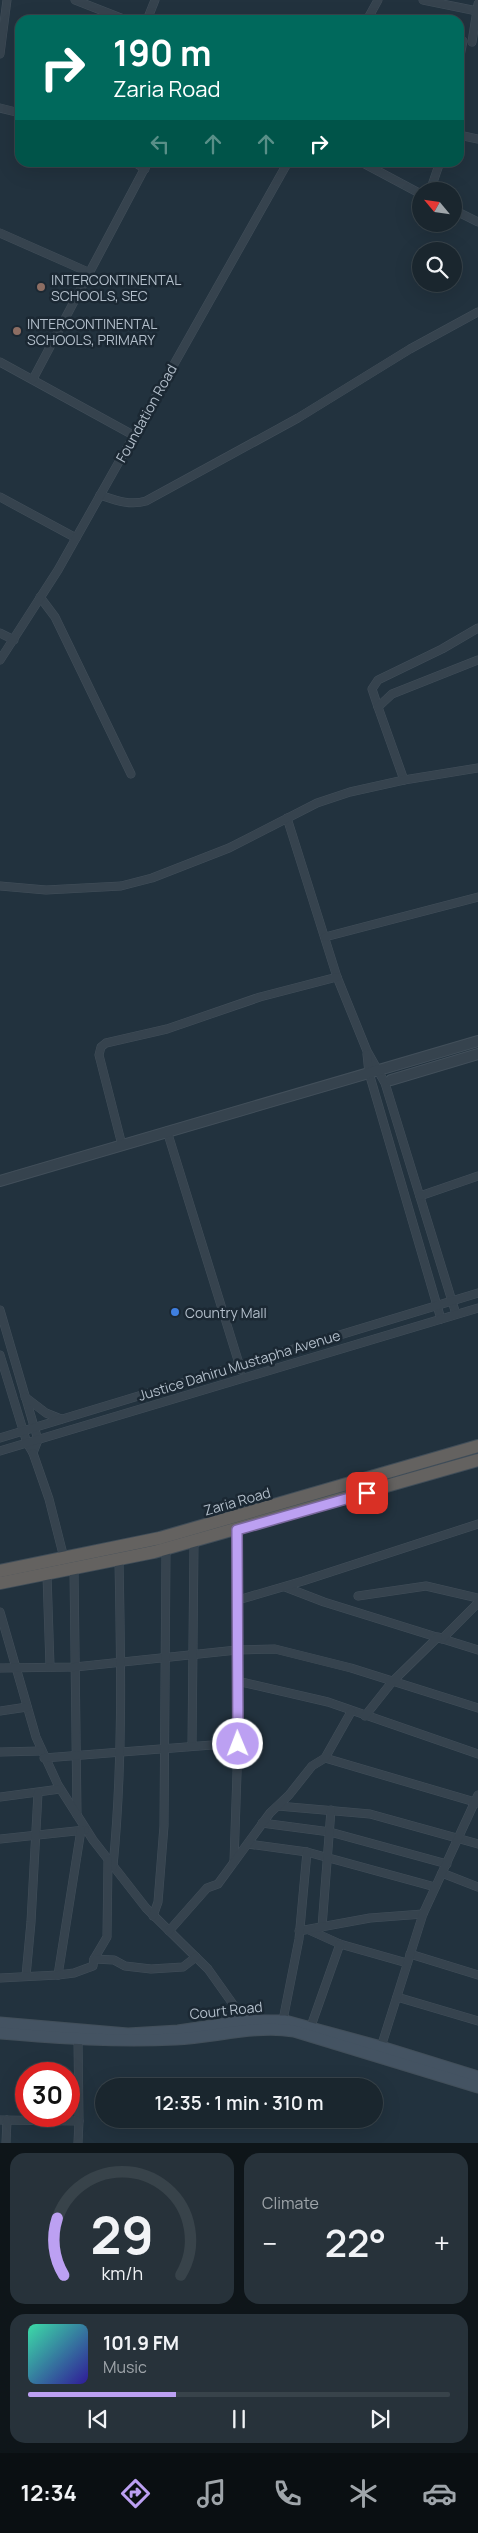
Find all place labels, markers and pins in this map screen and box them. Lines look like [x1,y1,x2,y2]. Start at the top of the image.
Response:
place label: INTERCONTINENTAL SCHOOLS, SEC [51,270,181,305]
marker: INTERCONTINENTAL SCHOOLS, SEC [35,281,47,293]
place label: INTERCONTINENTAL SCHOOLS, PRIMARY [27,314,157,349]
marker: INTERCONTINENTAL SCHOOLS, PRIMARY [11,325,23,337]
place label: Country Mall [185,1303,267,1322]
marker: Country Mall [169,1306,181,1318]
pin [346,1472,388,1514]

